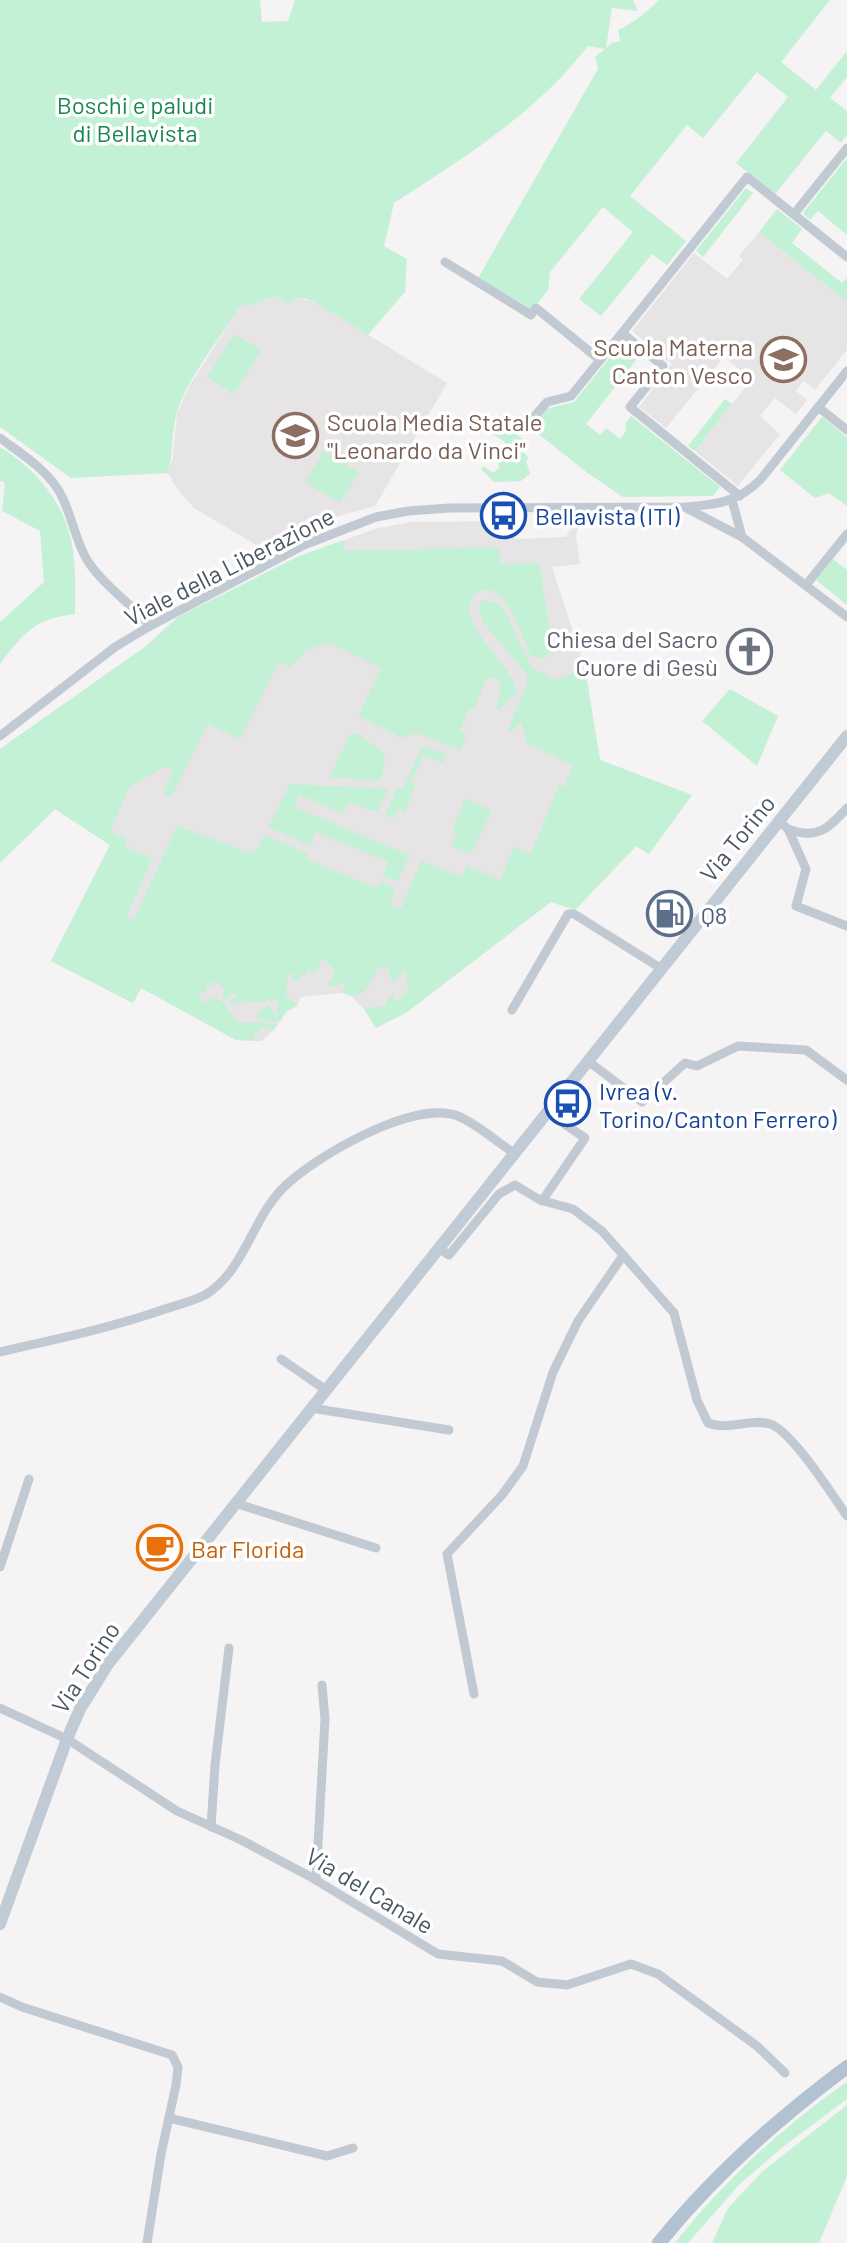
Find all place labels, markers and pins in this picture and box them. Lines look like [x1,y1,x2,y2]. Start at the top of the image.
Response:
place label: Scuola Materna Canton Vesco [594,332,753,389]
school or university icon: Scuola Materna Canton Vesco [760,336,808,384]
place label: Scuola Media Statale "Leonardo da Vinci" [327,407,543,464]
school or university icon: Scuola Media Statale "Leonardo da Vinci" [272,411,320,459]
bus stop icon: Bellavista (ITI) [480,491,528,539]
place label: Bellavista (ITI) [535,501,680,530]
place label: Chiesa del Sacro Cuore di Gesù [547,624,718,681]
church icon: Chiesa del Sacro Cuore di Gesù [725,628,773,676]
fuel station icon: Q8 [646,890,694,938]
place label: Q8 [701,900,727,929]
place label: Ivrea (v. Torino/Canton Ferrero) [599,1076,837,1133]
bus stop icon: Ivrea (v. Torino/Canton Ferrero) [544,1080,592,1128]
cafe icon: Bar Florida [136,1524,184,1572]
place label: Bar Florida [191,1534,304,1563]

